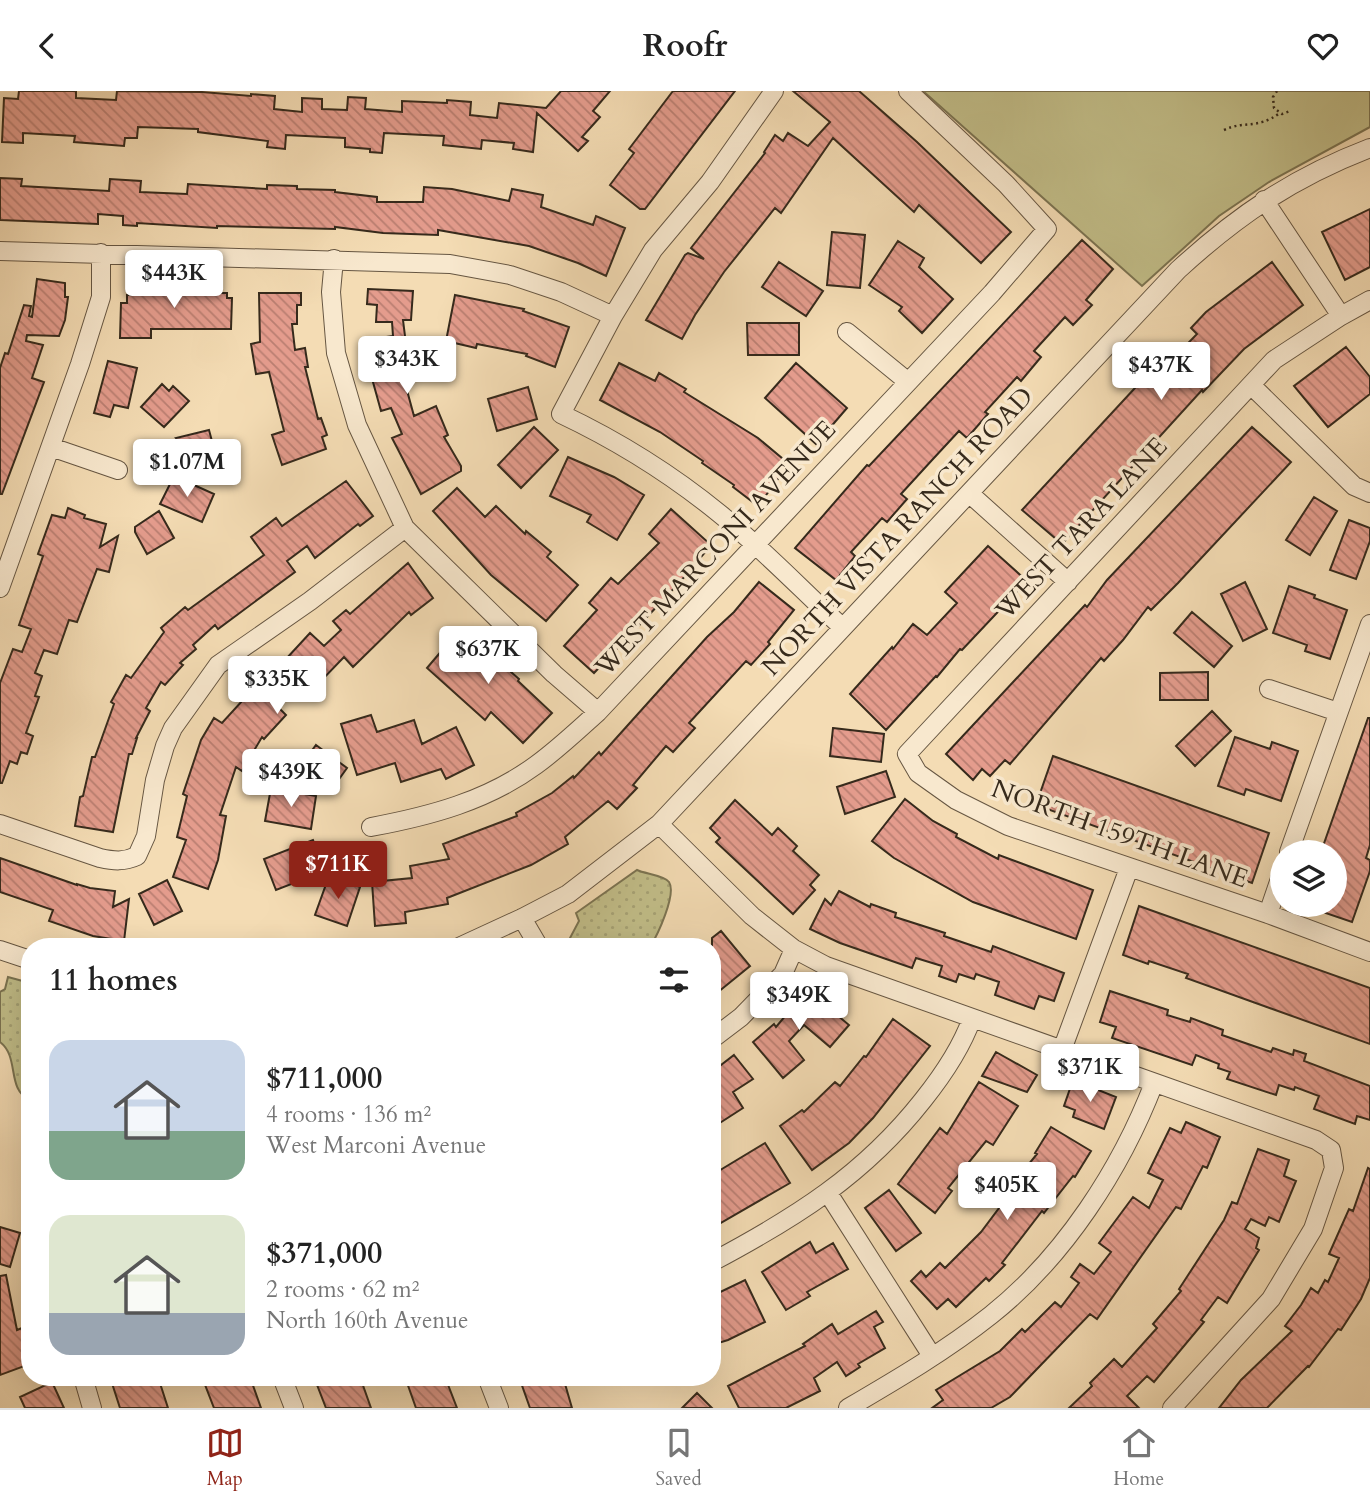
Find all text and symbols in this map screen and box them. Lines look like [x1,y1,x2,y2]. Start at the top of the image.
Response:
text: Roofr [643,24,727,68]
icon: back [28,27,66,65]
icon: heart [1304,27,1342,65]
pin: $443K [125,251,223,310]
text: $443K [141,257,207,288]
pin: $343K [358,337,456,396]
text: $343K [374,343,440,374]
pin: $437K [1112,343,1210,402]
text: $437K [1128,349,1194,380]
street label: NORTH VISTA RANCH ROAD [754,379,1041,683]
street label: WEST MARCONI AVENUE [587,413,844,685]
street label: WEST TARA LANE [987,430,1175,628]
pin: $1.07M [130,439,244,499]
text: $1.07M [149,446,225,477]
pin: $637K [439,627,537,686]
text: $637K [455,633,521,664]
pin: $335K [228,657,326,716]
text: $335K [244,663,310,694]
pin: $439K [242,749,340,809]
text: $439K [258,756,324,787]
street label: NORTH 159TH LANE [987,771,1253,896]
map controls [1270,840,1347,917]
button: layers [1270,840,1347,917]
pin: $711K [289,841,387,901]
text: $711K [305,848,371,879]
text: 11 homes [49,960,178,1001]
icon: filters [655,961,693,999]
pin: $349K [750,972,848,1032]
text: $349K [766,979,832,1010]
pin: $371K [1041,1045,1139,1104]
text: $371K [1057,1051,1123,1082]
text: $711,000 [266,1058,382,1099]
icon: home [105,1068,189,1152]
text: 4 rooms · 136 m² [266,1099,431,1130]
text: West Marconi Avenue [266,1130,486,1161]
pin: $405K [958,1163,1056,1222]
text: $405K [974,1169,1040,1200]
text: $371,000 [266,1233,382,1274]
icon: home [105,1243,189,1327]
text: 2 rooms · 62 m² [266,1274,419,1305]
text: North 160th Avenue [266,1305,469,1336]
tab: Map [206,1424,244,1492]
tab: Saved [656,1424,702,1492]
tab: Home [1113,1424,1164,1492]

